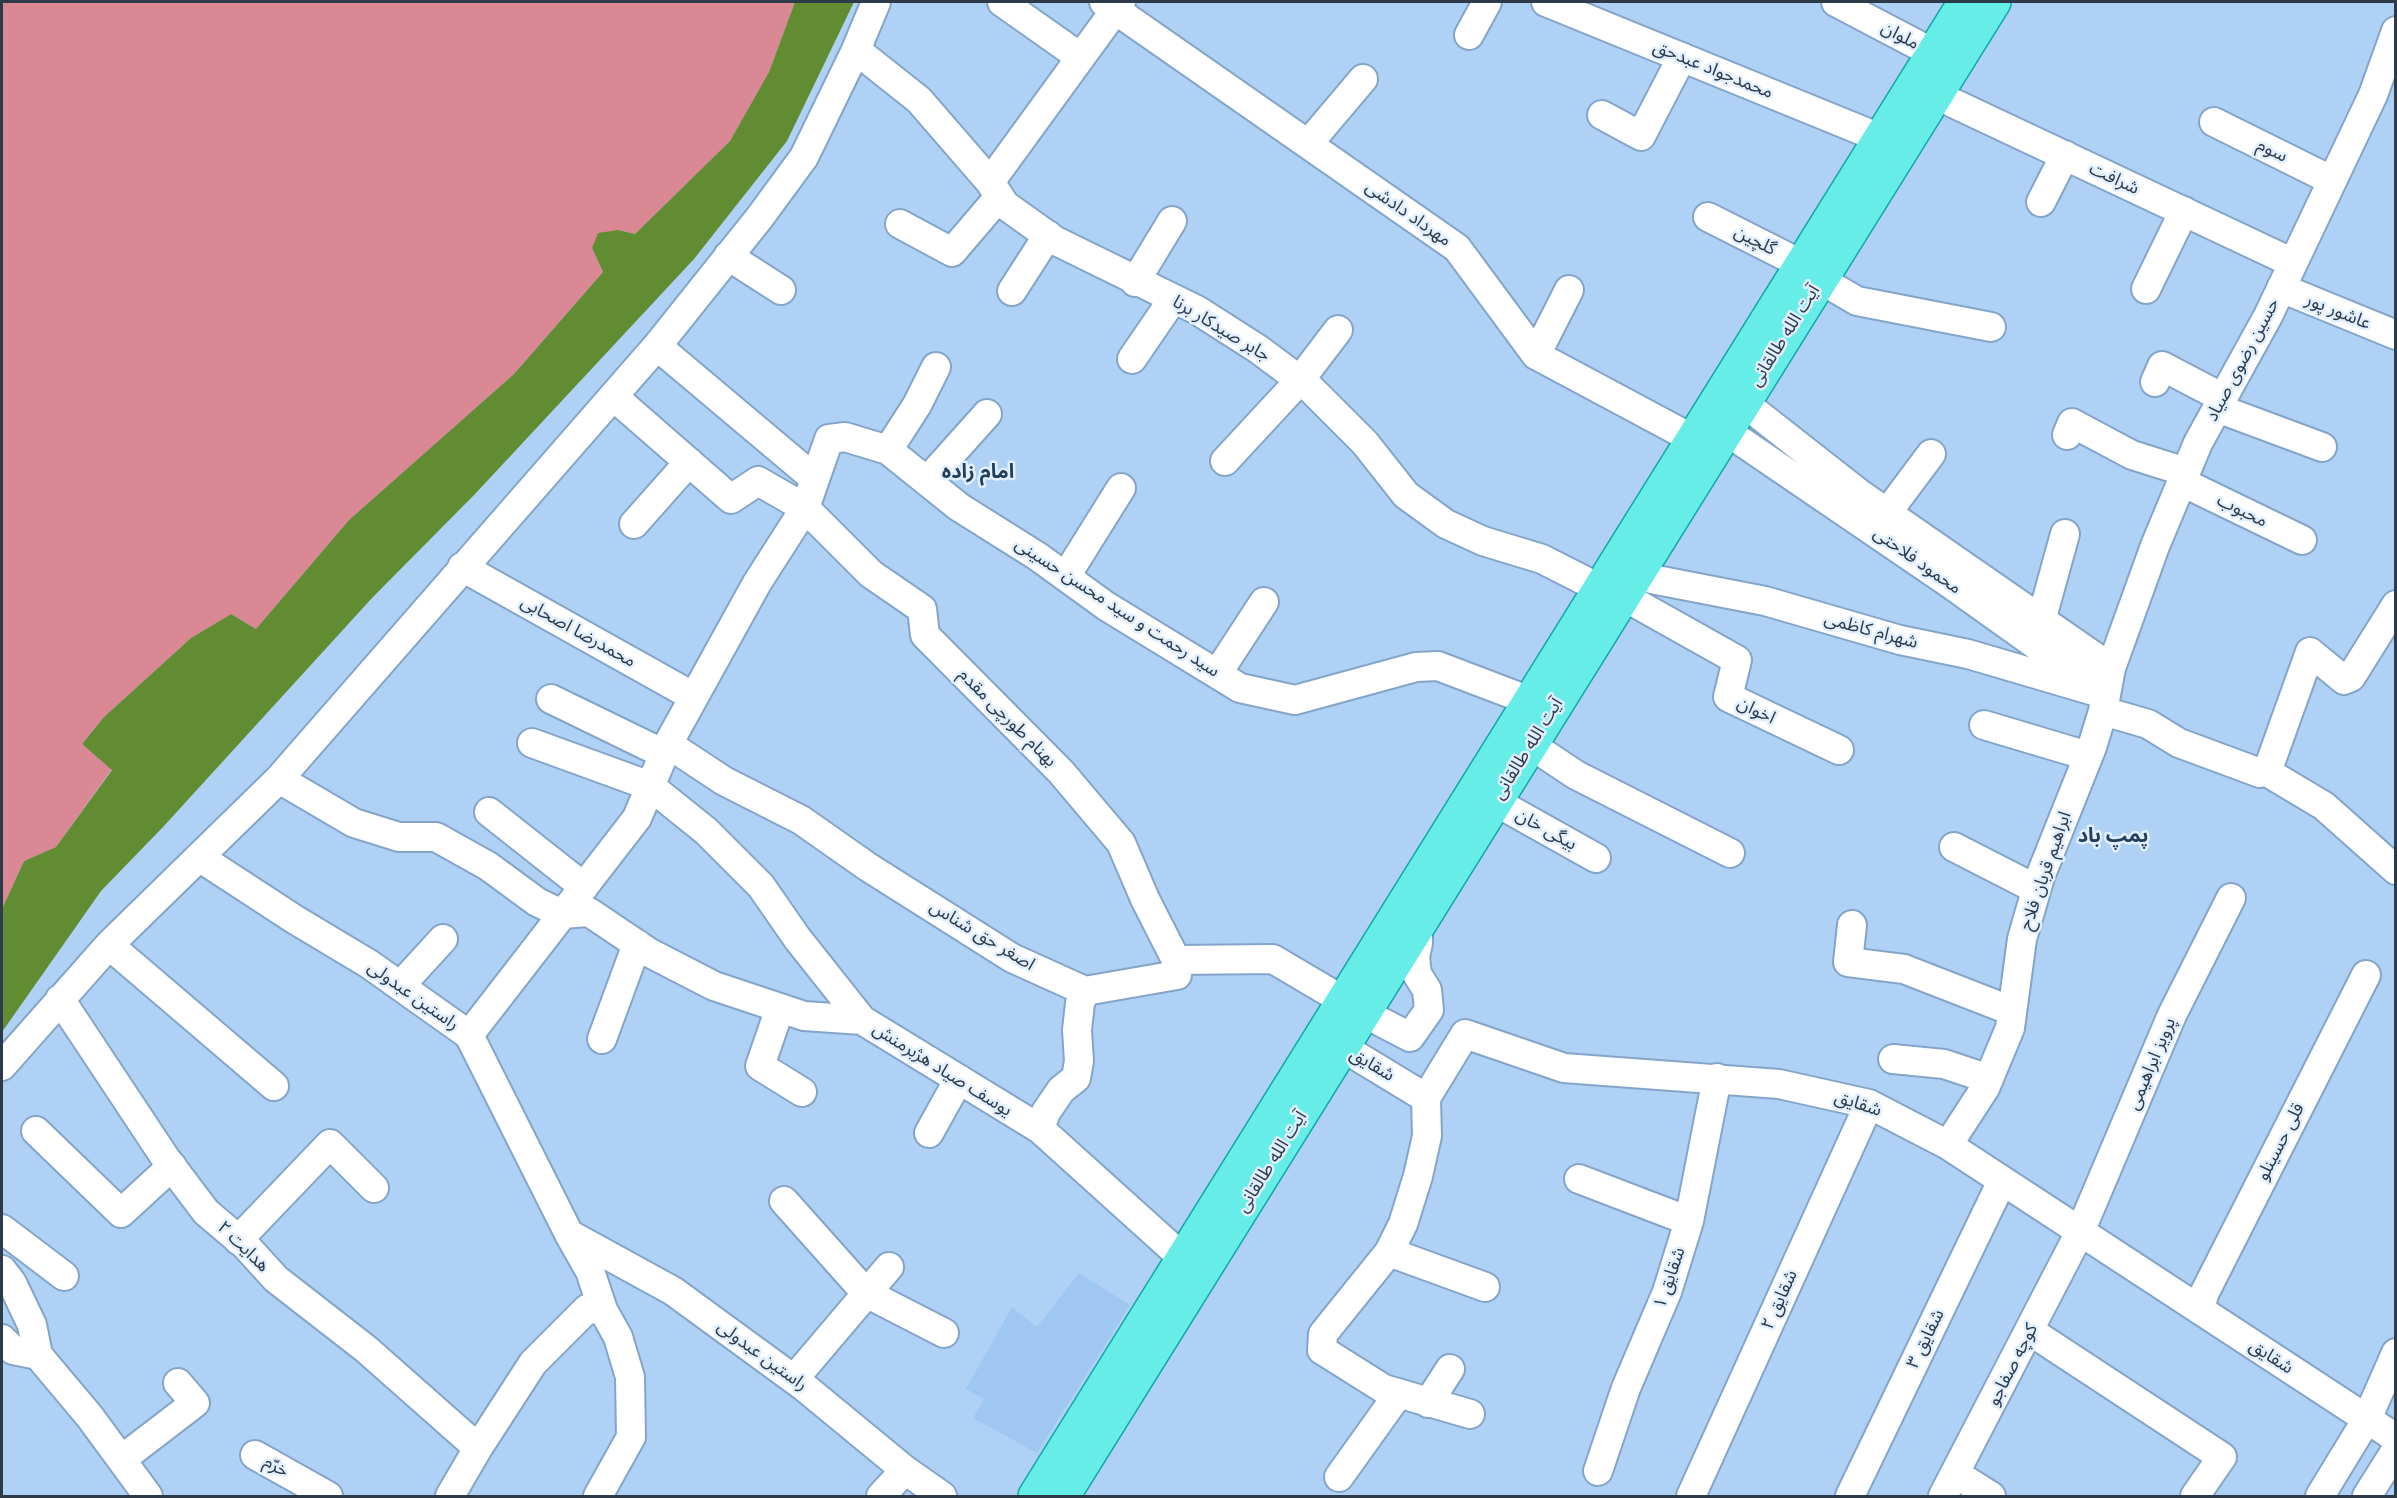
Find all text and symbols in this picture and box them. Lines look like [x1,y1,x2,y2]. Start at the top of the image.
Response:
street label: ملوان [1877,17,1923,55]
street label: محمدجواد عبدحق [1650,36,1776,104]
street label: سوم [2253,134,2291,168]
street label: شرافت [2086,158,2142,200]
street label: مهرداد دادشی [1361,176,1455,252]
street label: گلچین [1730,221,1780,261]
street label: آیت الله طالقانی [1745,281,1825,391]
street label: عاشور پور [2302,289,2374,335]
street label: جابر صیدکار برنا [1168,291,1274,367]
street label: حسین رضوی صیاد [2201,295,2285,425]
district label: امام زاده [942,461,1014,485]
street label: محبوب [2213,490,2271,532]
street label: محمود فلاحتی [1869,523,1965,599]
street label: سید رحمت و سید محسن حسینی [1011,534,1223,682]
street label: محمدرضا اصحابی [517,591,639,673]
street label: شهرام کاظمی [1822,608,1920,654]
street label: بهنام طورچی مقدم [953,664,1061,772]
street label: اخوان [1733,693,1779,729]
street label: آیت الله طالقانی [1488,694,1568,804]
street label: بیگی خان [1512,804,1580,856]
street label: ابراهیم قربان فلاح [2016,809,2076,933]
district label: پمپ باد [2078,825,2148,849]
street label: اصغر حق شناس [926,896,1038,976]
street label: راستین عبدولی [363,957,463,1035]
street label: پرویز ابراهیمی [2123,1014,2181,1114]
street label: یوسف صیاد هژبرمنش [868,1018,1016,1122]
street label: شقایق [1346,1043,1398,1087]
street label: شقایق [1832,1086,1884,1122]
street label: قلی حسینلو [2252,1100,2310,1184]
street label: آیت الله طالقانی [1232,1107,1312,1217]
street label: هدایت ۲ [212,1217,274,1277]
street label: شقایق ۱ [1650,1245,1690,1311]
street label: شقایق ۲ [1757,1267,1803,1333]
street label: شقایق ۳ [1902,1306,1950,1372]
street label: راستین عبدولی [713,1316,811,1396]
street label: کوچه صفاجو [1983,1320,2043,1410]
street label: شقایق [2245,1335,2297,1379]
street label: خرّم [260,1451,292,1483]

